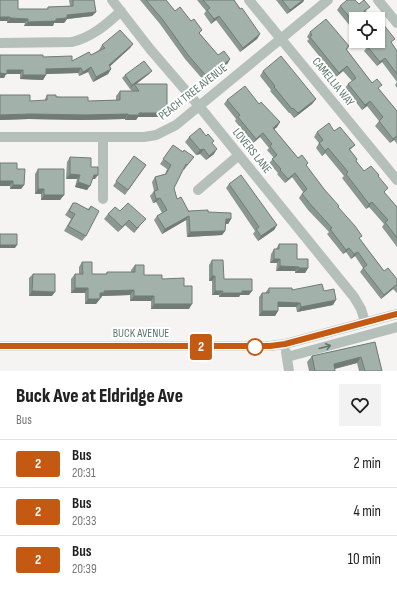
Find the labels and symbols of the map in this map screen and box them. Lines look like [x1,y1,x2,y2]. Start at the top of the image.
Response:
street label: CAMELLIA WAY [309,55,357,109]
street label: PEACH TREE AVENUE [156,60,230,123]
street label: LOVERS LANE [229,125,275,177]
street label: BUCK AVENUE [113,326,169,341]
line badge: 2 [188,334,214,360]
unlabelled marker [246,338,264,356]
one-way arrow [318,343,331,350]

